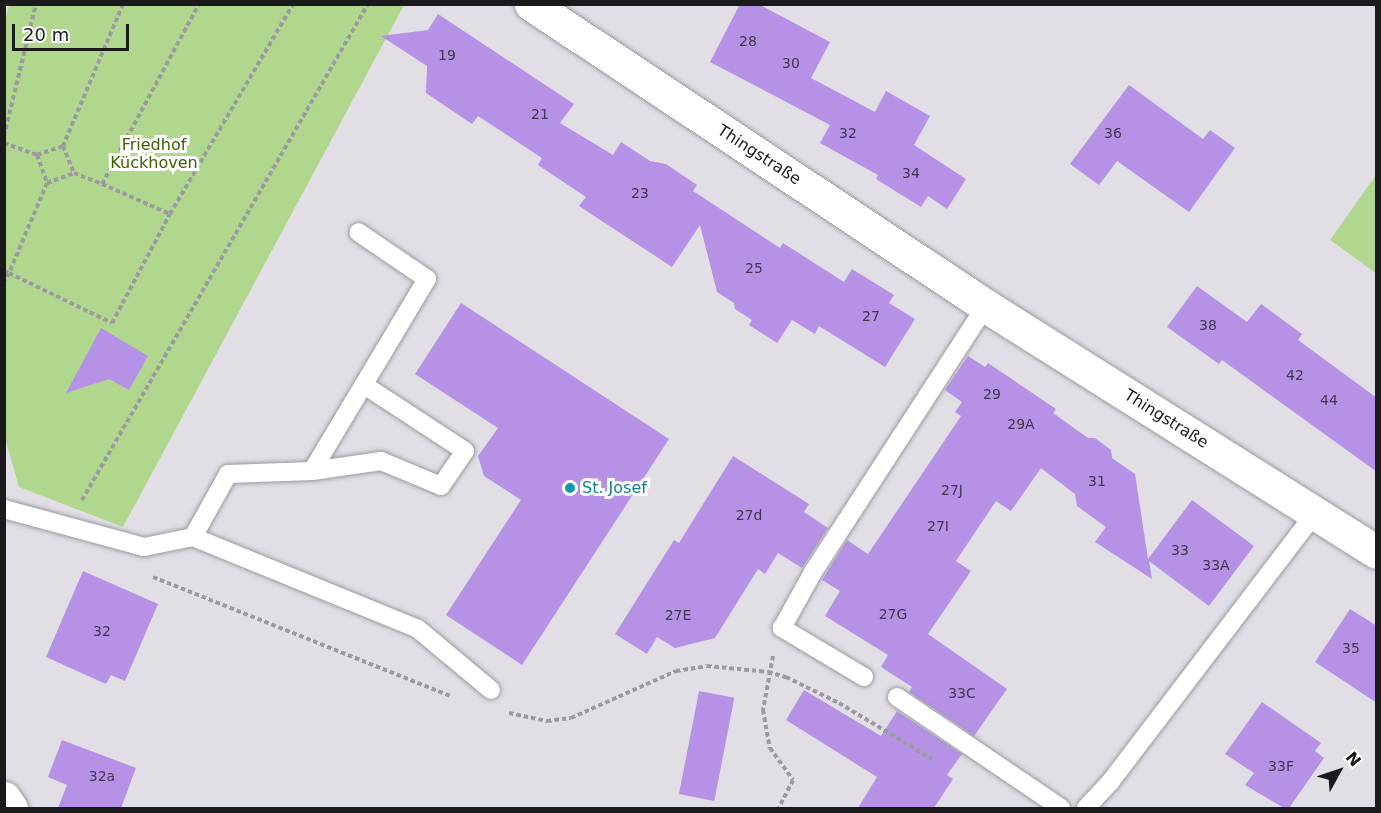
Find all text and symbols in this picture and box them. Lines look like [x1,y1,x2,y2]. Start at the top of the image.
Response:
scale bar [15,12,132,50]
text: 20 m [23,24,69,45]
house number: 28 [739,33,757,49]
house number: 19 [438,47,456,63]
house number: 30 [782,55,800,71]
house number: 21 [531,106,549,122]
street label: Thingstraße [714,121,804,189]
house number: 32 [839,125,857,141]
house number: 36 [1104,125,1122,141]
park label: Friedhof Kückhoven [110,135,198,173]
house number: 34 [902,165,920,181]
house number: 23 [631,185,649,201]
house number: 25 [745,260,763,276]
house number: 27 [862,308,880,324]
house number: 38 [1199,317,1217,333]
house number: 42 [1286,367,1304,383]
house number: 29 [983,386,1001,402]
street label: Thingstraße [1120,386,1212,452]
house number: 44 [1320,392,1338,408]
house number: 29A [1007,416,1035,432]
house number: 31 [1088,473,1106,489]
place label: St. Josef [582,478,647,498]
marker: St. Josef [563,481,577,495]
house number: 27J [941,482,963,498]
house number: 27d [736,507,762,523]
house number: 27I [927,518,949,534]
house number: 33 [1171,542,1189,558]
house number: 33A [1202,557,1230,573]
house number: 27G [879,606,907,622]
house number: 27E [665,607,691,623]
house number: 32 [93,623,111,639]
house number: 35 [1342,640,1360,656]
house number: 33C [948,685,976,701]
north arrow [1309,741,1369,801]
text: N [1342,748,1365,770]
house number: 33F [1268,758,1294,774]
house number: 32a [89,768,115,784]

